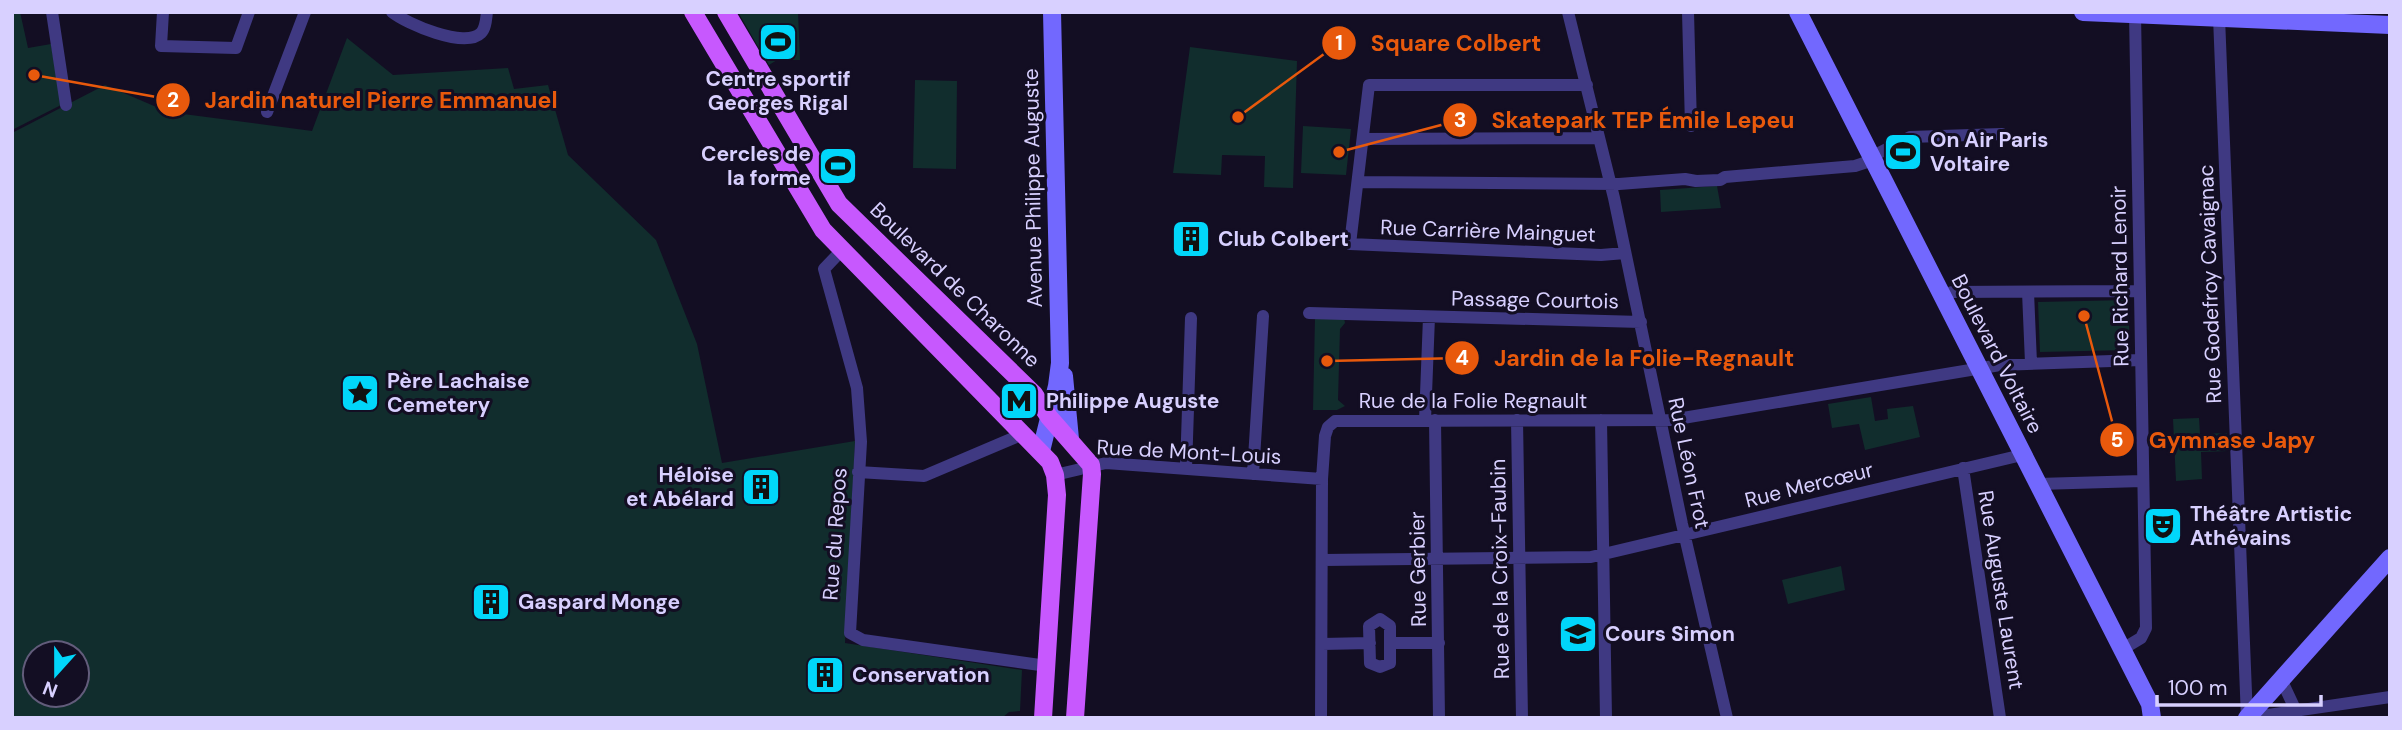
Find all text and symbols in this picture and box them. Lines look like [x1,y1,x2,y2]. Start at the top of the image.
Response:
sports icon: Centre sportif Georges Rigal [757,21,799,63]
callout: Square Colbert [1321,21,1555,65]
text: Square Colbert [1371,28,1541,58]
text: 1 [1335,29,1343,57]
place label: Centre sportif Georges Rigal [705,65,851,117]
street label: Avenue Philippe Auguste [1017,68,1049,308]
callout: Jardin naturel Pierre Emmanuel [156,78,572,122]
text: Jardin naturel Pierre Emmanuel [204,85,558,115]
text: 2 [167,86,179,114]
callout: Skatepark TEP Émile Lepeu [1443,98,1809,142]
text: Skatepark TEP Émile Lepeu [1492,105,1794,135]
text: 3 [1454,106,1466,134]
place label: On Air Paris Voltaire [1930,126,2049,178]
sports icon: On Air Paris Voltaire [1882,131,1924,173]
place label: Cercles de la forme [701,140,811,192]
sports icon: Cercles de la forme [817,145,859,187]
street label: Rue Godefroy Cavaignac [2192,164,2228,404]
street label: Rue Richard Lenoir [2104,185,2136,367]
street label: Boulevard de Charonne [864,196,1046,374]
street label: Rue Carrière Mainguet [1380,213,1596,249]
building icon: Club Colbert [1170,218,1212,260]
place label: Club Colbert [1218,225,1349,253]
street label: Boulevard Voltaire [1945,270,2049,438]
street label: Passage Courtois [1451,285,1619,315]
callout: Jardin de la Folie-Regnault [1445,336,1808,380]
text: Jardin de la Folie-Regnault [1494,343,1794,373]
text: 4 [1455,344,1469,372]
place label: Père Lachaise Cemetery [387,367,530,419]
place icon: Père Lachaise Cemetery [339,372,381,414]
metro station icon: Philippe Auguste [998,380,1040,422]
place label: Philippe Auguste [1046,387,1219,415]
street label: Rue de la Folie Regnault [1359,387,1587,415]
street label: Rue Léon Frot [1661,395,1717,531]
callout: Gymnase Japy [2100,418,2329,462]
text: Gymnase Japy [2149,425,2315,455]
text: 5 [2110,426,2124,454]
street label: Rue de Mont-Louis [1096,433,1282,471]
street label: Rue Mercœur [1742,455,1876,514]
street label: Rue de la Croix-Faubin [1484,459,1516,679]
place label: Héloïse et Abélard [626,461,734,513]
building icon: Héloïse et Abélard [740,466,782,508]
street label: Rue du Repos [816,467,854,601]
street label: Rue Auguste Laurent [1971,488,2031,692]
place label: Théâtre Artistic Athévains [2190,500,2352,552]
theatre icon: Théâtre Artistic Athévains [2142,505,2184,547]
street label: Rue Gerbier [1403,511,1433,627]
building icon: Gaspard Monge [470,581,512,623]
place label: Gaspard Monge [518,588,680,616]
school or university icon: Cours Simon [1557,613,1599,655]
place label: Cours Simon [1605,620,1735,648]
north arrow [21,639,91,709]
building icon: Conservation [804,654,846,696]
place label: Conservation [852,661,990,689]
scale bar [2157,664,2322,708]
text: 100 m [2168,674,2228,702]
text: N [39,675,61,704]

